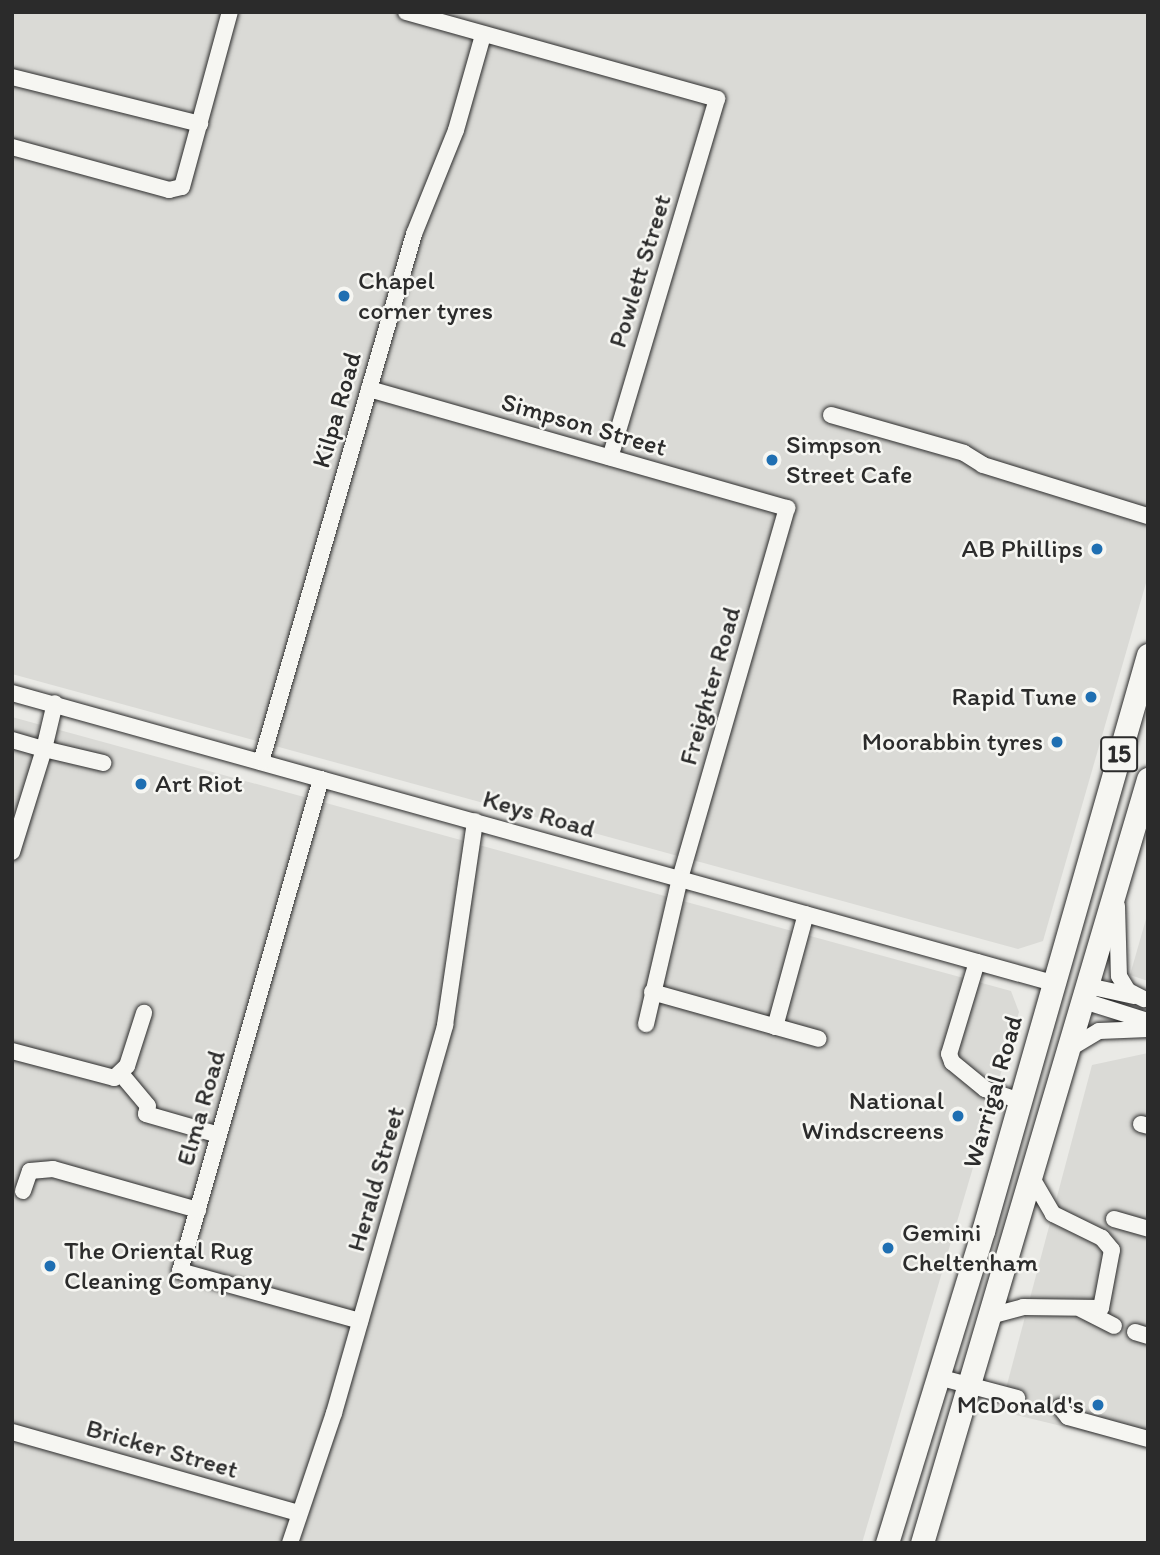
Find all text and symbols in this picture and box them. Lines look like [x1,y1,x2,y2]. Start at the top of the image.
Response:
street label: Powlett Street [602,191,678,351]
place label: Chapel corner tyres [358,265,493,326]
marker: Chapel corner tyres [336,288,352,304]
street label: Kilpa Road [306,349,368,471]
street label: Simpson Street [498,387,670,463]
place label: Simpson Street Cafe [786,429,913,490]
marker: Simpson Street Cafe [764,452,780,468]
place label: AB Phillips [962,533,1083,565]
marker: AB Phillips [1089,541,1105,557]
street label: Freighter Road [672,603,748,769]
place label: Rapid Tune [953,681,1077,713]
marker: Rapid Tune [1083,689,1099,705]
place label: Moorabbin tyres [862,726,1043,758]
marker: Moorabbin tyres [1049,734,1065,750]
road number: 15 [1100,734,1138,774]
place label: Art Riot [155,768,243,800]
marker: Art Riot [133,776,149,792]
street label: Keys Road [480,783,598,845]
street label: Warrigal Road [956,1012,1030,1172]
street label: Elma Road [170,1047,232,1169]
place label: National Windscreens [802,1085,944,1146]
street label: Herald Street [340,1103,412,1255]
marker: National Windscreens [950,1108,966,1124]
place label: Gemini Cheltenham [902,1217,1038,1278]
place label: The Oriental Rug Cleaning Company [64,1235,272,1296]
marker: Gemini Cheltenham [880,1240,896,1256]
marker: The Oriental Rug Cleaning Company [42,1258,58,1274]
place label: McDonald's [957,1389,1084,1421]
marker: McDonald's [1090,1397,1106,1413]
street label: Bricker Street [83,1412,241,1486]

